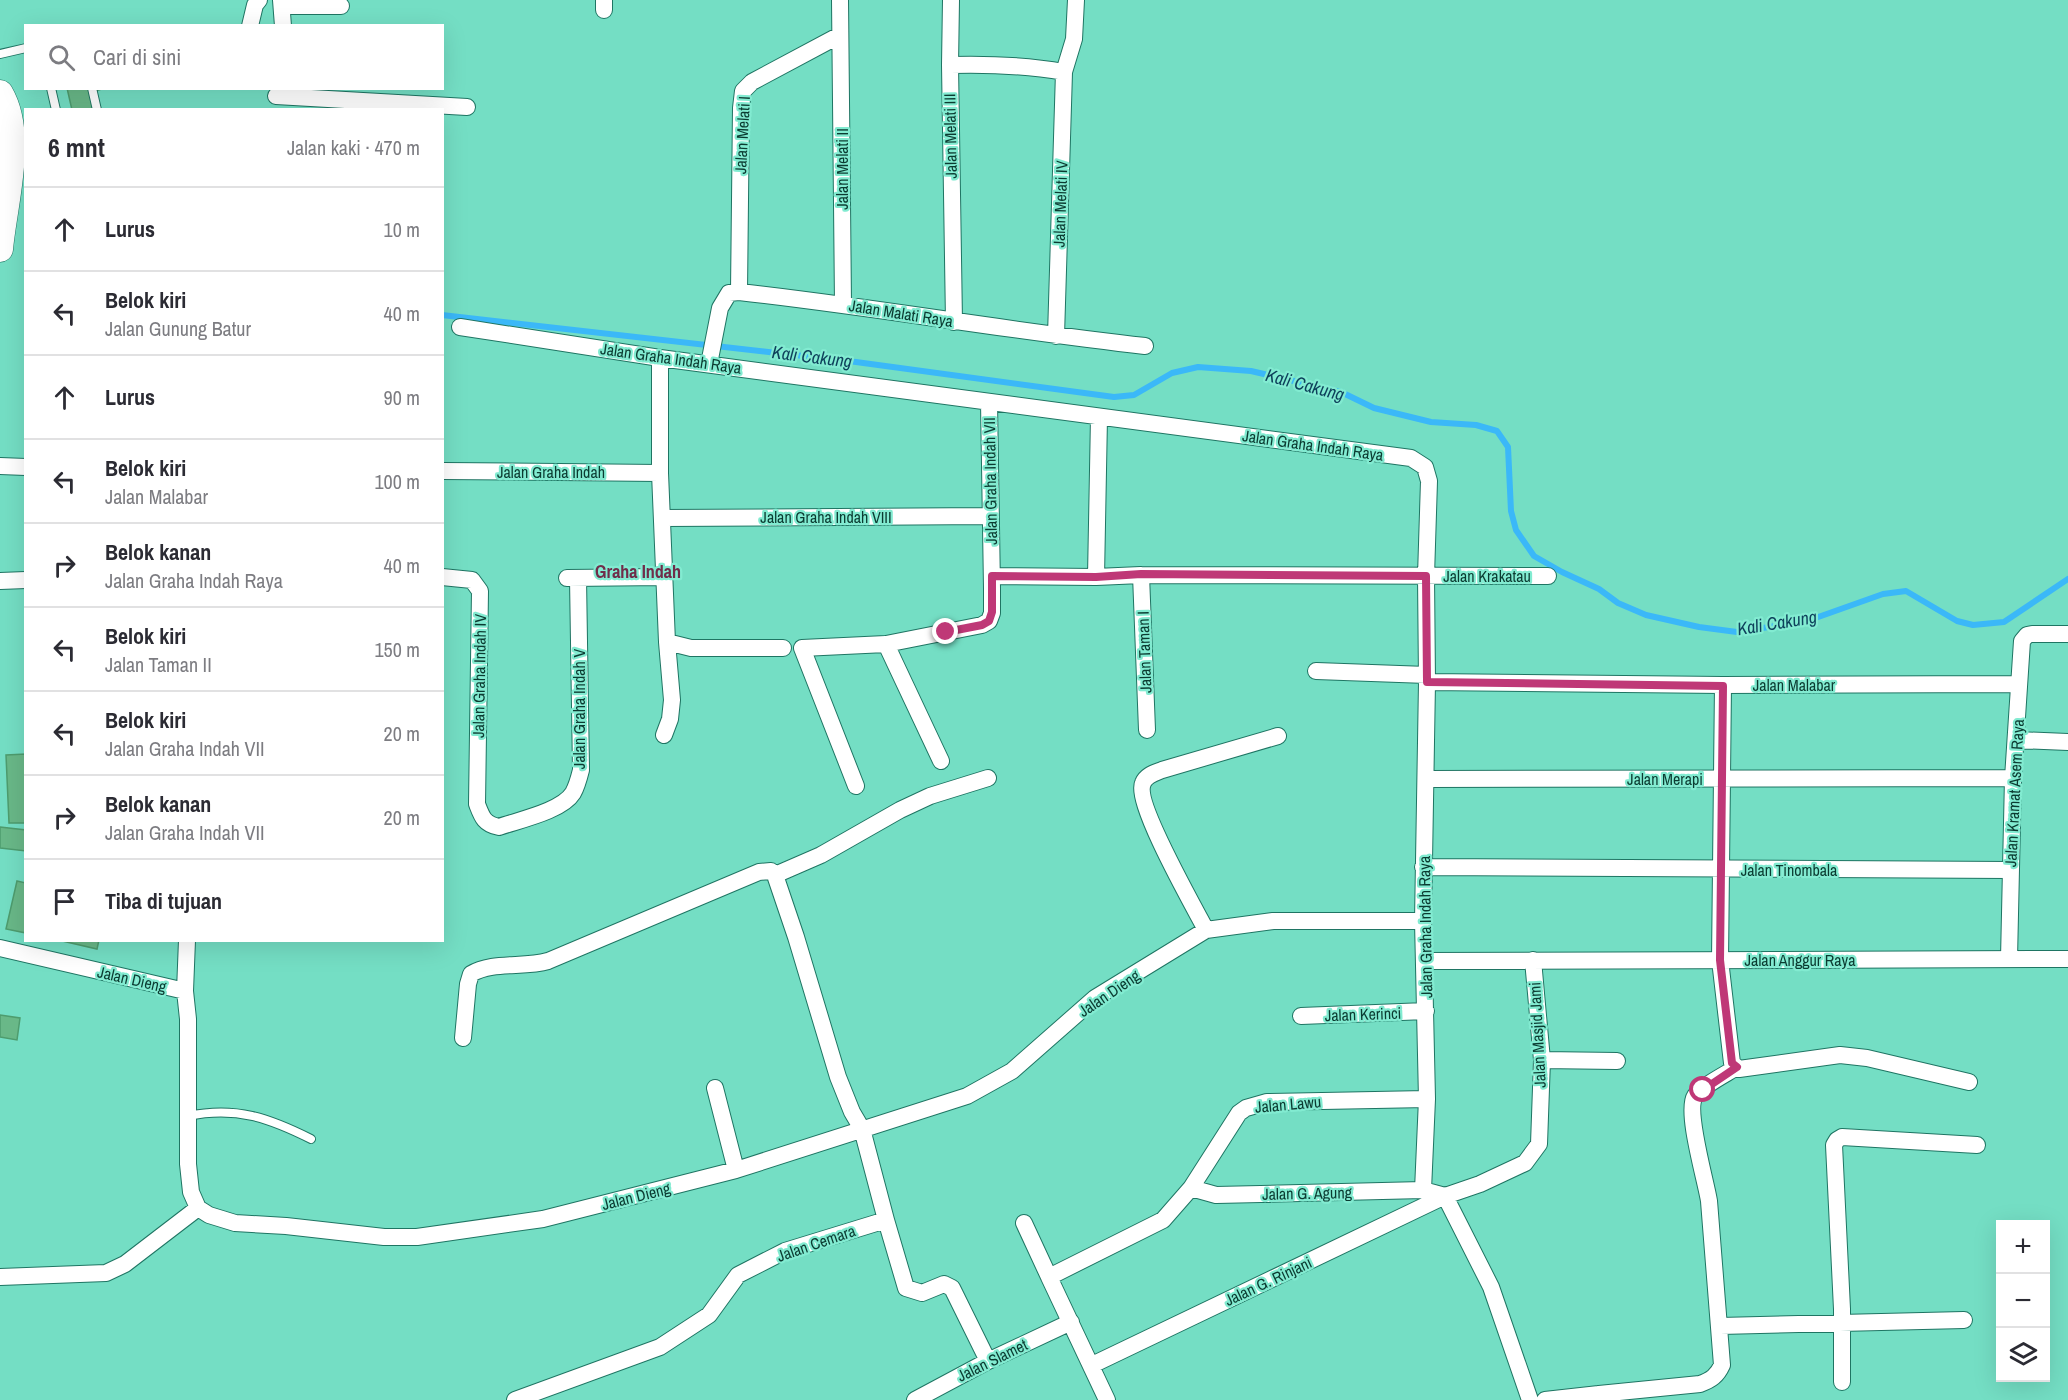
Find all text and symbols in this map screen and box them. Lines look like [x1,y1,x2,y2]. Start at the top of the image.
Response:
search box [24,24,444,90]
icon: search [45,41,78,74]
text: Cari di sini [93,42,181,72]
street label: Jalan Melati III [938,93,962,179]
street label: Jalan Melati I [729,95,755,175]
street label: Jalan Melati II [831,128,853,210]
text: 6 mnt [48,130,105,165]
text: Jalan kaki · 470 m [287,134,420,161]
street label: Jalan Melati IV [1047,160,1073,248]
icon: ahead [48,213,81,246]
text: Lurus [105,214,155,244]
text: 10 m [384,216,420,243]
text: Belok kiri [105,285,186,315]
street label: Jalan Malati Raya [847,294,955,332]
icon: left [48,297,81,330]
text: 40 m [384,300,420,327]
text: Jalan Gunung Batur [105,315,251,342]
street label: Jalan Graha Indah Raya [599,337,744,379]
water label: Kali Cakung [771,339,853,374]
water label: Kali Cakung [1263,362,1347,407]
icon: ahead [48,381,81,414]
text: Lurus [105,382,155,412]
text: 90 m [384,384,420,411]
street label: Jalan Graha Indah VII [978,417,1002,545]
street label: Jalan Graha Indah Raya [1241,424,1386,466]
text: Belok kiri [105,453,186,483]
street label: Jalan Graha Indah [497,461,605,483]
icon: left [48,465,81,498]
text: 100 m [374,468,420,495]
text: Jalan Malabar [105,483,208,510]
street label: Jalan Graha Indah VIII [760,506,892,528]
text: Belok kanan [105,537,211,567]
icon: right [48,549,81,582]
text: 40 m [384,552,420,579]
district label: Graha Indah [595,559,681,584]
street label: Jalan Krakatau [1443,565,1531,587]
text: Jalan Graha Indah Raya [105,567,283,594]
water label: Kali Cakung [1735,604,1819,641]
street label: Jalan Taman I [1132,611,1156,693]
street label: Jalan Graha Indah IV [467,614,491,738]
route end [932,618,958,644]
text: Belok kiri [105,621,186,651]
icon: left [48,633,81,666]
text: 150 m [374,636,420,663]
street label: Jalan Graha Indah V [568,649,590,769]
text: Jalan Taman II [105,651,212,678]
street label: Jalan Malabar [1753,674,1836,696]
text: Belok kiri [105,705,186,735]
icon: left [48,717,81,750]
street label: Jalan Kramat Asem Raya [1999,718,2029,867]
text: 20 m [384,720,420,747]
text: Jalan Graha Indah VII [105,735,265,762]
street label: Jalan Merapi [1627,768,1703,790]
text: Belok kanan [105,789,211,819]
icon: right [48,801,81,834]
text: 20 m [384,804,420,831]
text: Jalan Graha Indah VII [105,819,265,846]
street label: Jalan Graha Indah Raya [1413,855,1437,998]
street label: Jalan Tinombala [1741,859,1838,881]
icon: arrive [48,885,81,918]
text: Tiba di tujuan [105,886,222,916]
street label: Jalan Anggur Raya [1745,949,1856,971]
street label: Jalan Dieng [95,960,169,998]
street label: Jalan Dieng [1074,964,1145,1022]
street label: Jalan Masjid Jami [1523,982,1551,1088]
street label: Jalan Kerinci [1324,1002,1402,1026]
route start [1689,1076,1715,1102]
street label: Jalan Lawu [1254,1090,1322,1118]
street label: Jalan Dieng [599,1177,673,1215]
street label: Jalan G. Agung [1262,1181,1353,1205]
street label: Jalan Cemara [774,1219,859,1267]
map controls [1996,1220,2050,1382]
button: + [1996,1220,2050,1274]
street label: Jalan G. Rinjani [1221,1251,1315,1311]
button: − [1996,1274,2050,1328]
button: layers [1996,1328,2050,1382]
street label: Jalan Slamet [953,1333,1031,1387]

